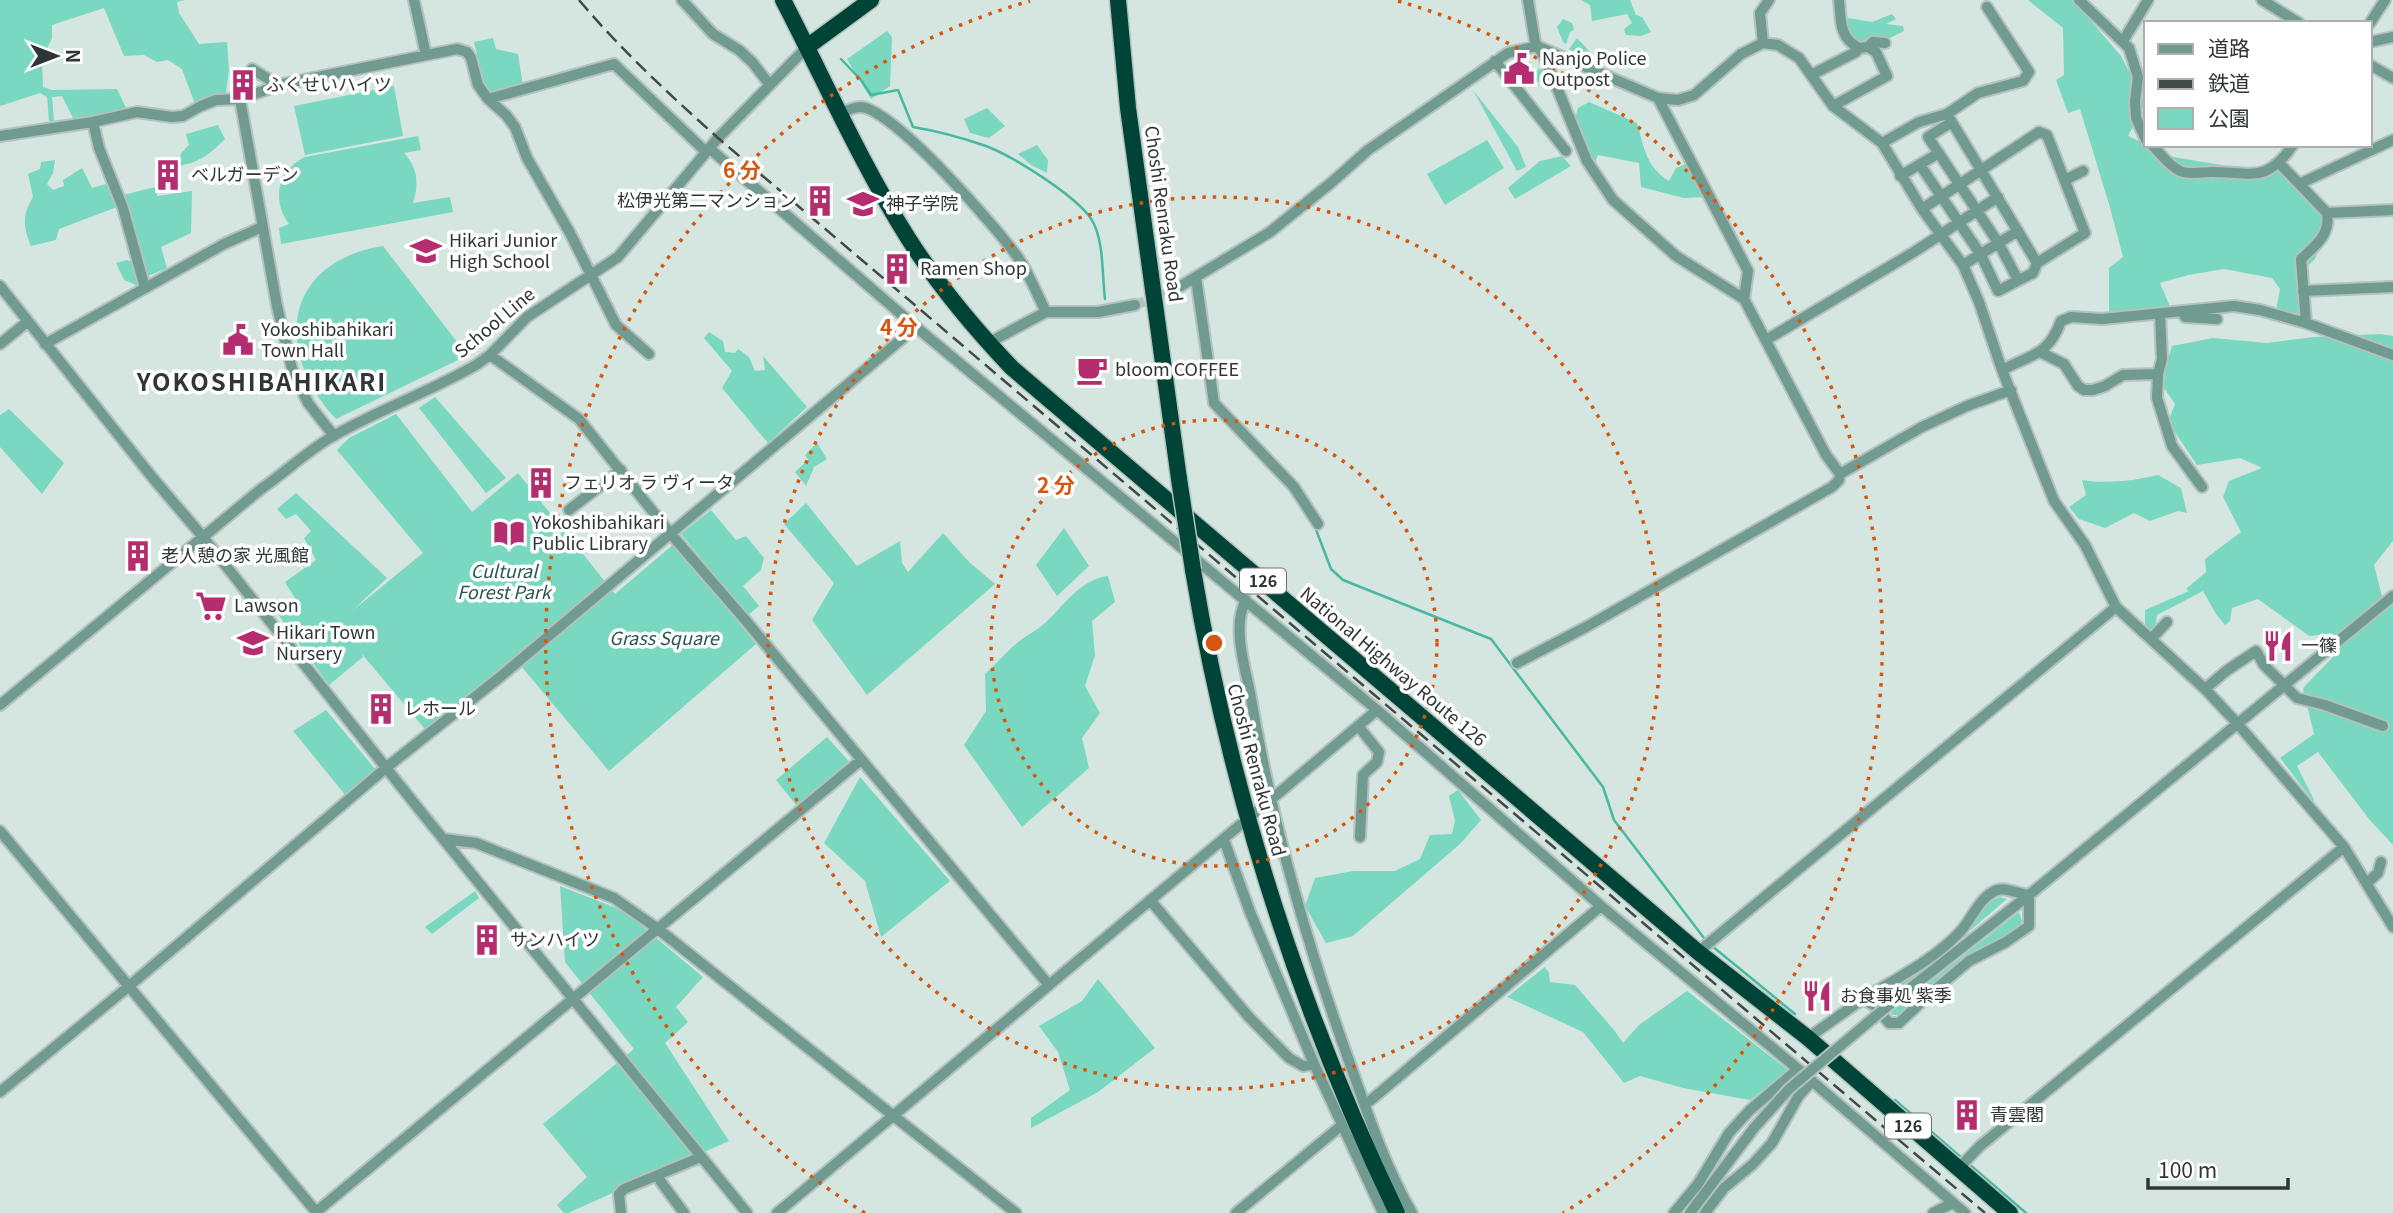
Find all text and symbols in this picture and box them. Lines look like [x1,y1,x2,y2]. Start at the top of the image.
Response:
north arrow [21,21,91,91]
legend [2144,21,2372,147]
text: 道路 [2208,32,2250,62]
place label: Nanjo Police Outpost [1542,44,1647,91]
text: N [61,49,88,63]
public building icon: Nanjo Police Outpost [1502,52,1536,86]
text: 鉄道 [2208,67,2250,97]
building icon: ふくせいハイツ [226,68,260,102]
place label: ふくせいハイツ [266,70,392,96]
text: 公園 [2208,102,2250,132]
street label: Choshi Renraku Road [1140,124,1190,304]
text: 6 分 [723,154,761,184]
building icon: ベルガーデン [151,158,185,192]
place label: ベルガーデン [191,160,298,186]
building icon: 松伊光第二マンション [803,184,837,218]
place label: 松伊光第二マンション [617,186,797,212]
school or university icon: 神子学院 [846,187,880,221]
place label: 神子学院 [886,189,958,215]
place label: Hikari Junior High School [449,226,558,273]
school or university icon: Hikari Junior High School [409,234,443,268]
building icon: Ramen Shop [880,252,914,286]
place label: Ramen Shop [920,254,1027,280]
street label: School Line [448,280,539,363]
text: 4 分 [880,311,918,341]
place label: Yokoshibahikari Town Hall [260,315,394,362]
public building icon: Yokoshibahikari Town Hall [221,323,255,357]
cafe icon: bloom COFFEE [1075,353,1109,387]
place label: bloom COFFEE [1115,355,1239,381]
district label: YOKOSHIBAHIKARI [136,363,387,398]
building icon: フェリオ ラ ヴィータ [524,466,558,500]
place label: フェリオ ラ ヴィータ [564,468,734,494]
text: 2 分 [1037,469,1075,499]
place label: Yokoshibahikari Public Library [531,508,665,555]
library icon: Yokoshibahikari Public Library [492,516,526,550]
building icon: 老人憩の家 光風館 [121,539,155,573]
place label: 老人憩の家 光風館 [161,541,309,567]
park label: Cultural Forest Park [457,557,553,604]
road number: 126 [1240,568,1286,594]
street label: National Highway Route 126 [1296,580,1493,751]
supermarket icon: Lawson [194,589,228,623]
place label: Lawson [234,591,299,617]
place label: Hikari Town Nursery [276,618,375,665]
park label: Grass Square [609,624,720,650]
school or university icon: Hikari Town Nursery [236,626,270,660]
restaurant icon: 一篠 [2261,629,2295,663]
centre of rings [1202,631,1226,655]
place label: 一篠 [2301,631,2337,657]
street label: Choshi Renraku Road [1222,680,1294,859]
building icon: レホール [364,692,398,726]
place label: レホール [404,694,476,720]
building icon: サンハイツ [470,923,504,957]
place label: サンハイツ [510,925,600,951]
restaurant icon: お食事処 紫季 [1800,979,1834,1013]
place label: お食事処 紫季 [1840,981,1952,1007]
building icon: 青雲閣 [1950,1098,1984,1132]
place label: 青雲閣 [1990,1100,2044,1126]
road number: 126 [1885,1114,1931,1138]
scale bar [2148,1146,2288,1190]
text: 100 m [2158,1154,2217,1184]

